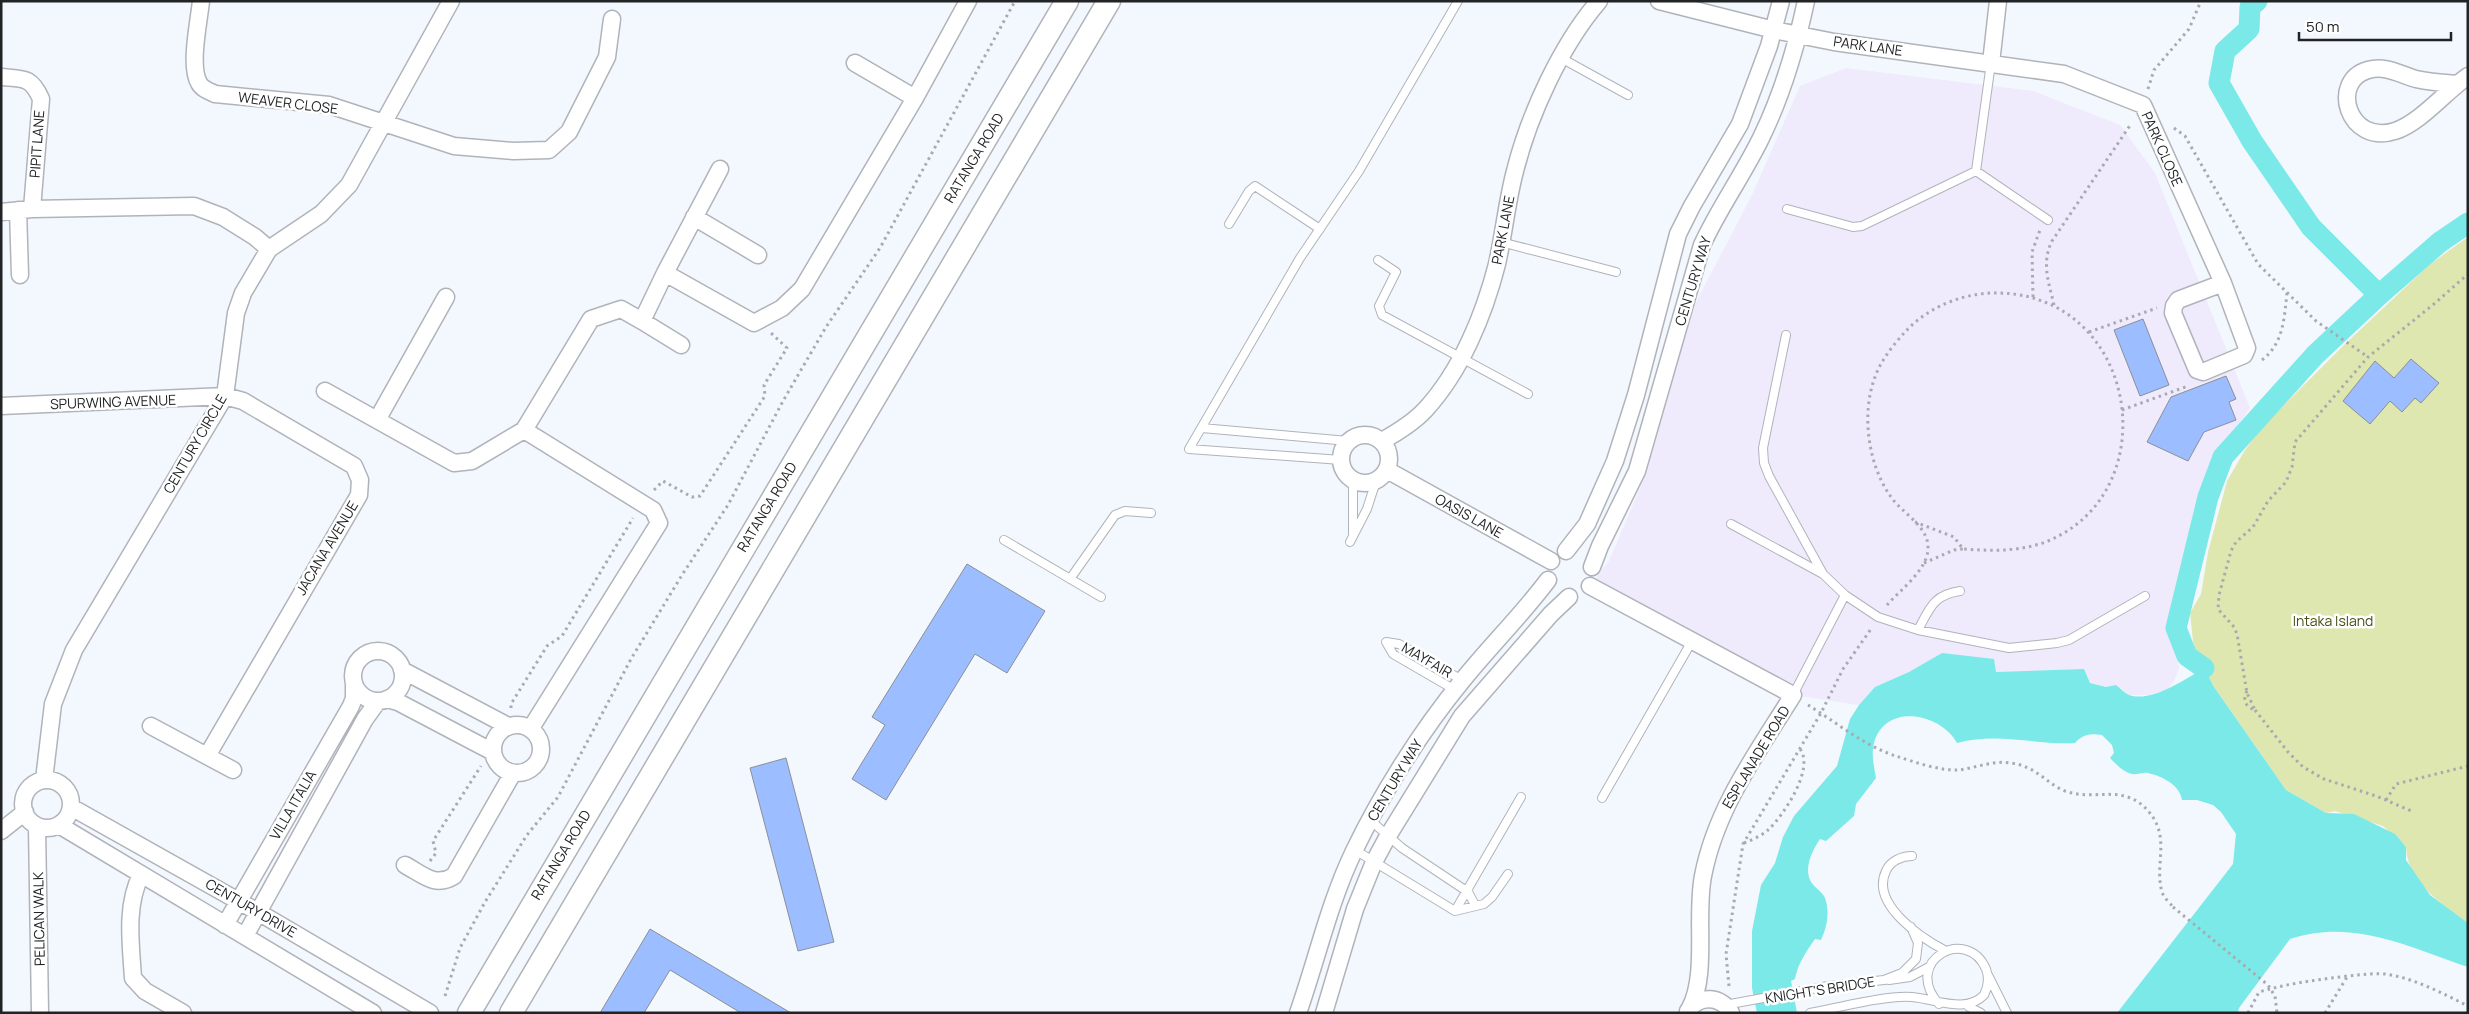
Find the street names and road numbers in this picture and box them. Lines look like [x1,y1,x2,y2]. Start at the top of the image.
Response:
street label: PARK LANE [1832,31,1904,60]
street label: WEAVER CLOSE [237,87,339,118]
street label: PARK CLOSE [2138,108,2187,189]
street label: PIPIT LANE [25,109,48,178]
street label: RATANGA ROAD [939,109,1008,206]
street label: PARK LANE [1487,194,1519,266]
street label: CENTURY WAY [1670,234,1715,328]
street label: SPURWING AVENUE [50,390,176,413]
street label: CENTURY CIRCLE [158,391,231,497]
street label: RATANGA ROAD [732,458,801,555]
street label: OASIS LANE [1432,489,1507,542]
street label: JACANA AVENUE [291,497,362,598]
street label: MAYFAIR [1398,637,1456,682]
street label: ESPLANADE ROAD [1717,702,1794,811]
street label: CENTURY WAY [1363,735,1427,824]
street label: VILLA ITALIA [265,766,320,843]
street label: RATANGA ROAD [526,806,595,903]
street label: PELICAN WALK [28,871,49,966]
street label: CENTURY DRIVE [202,874,300,941]
street label: KNIGHT'S BRIDGE [1764,971,1876,1008]

